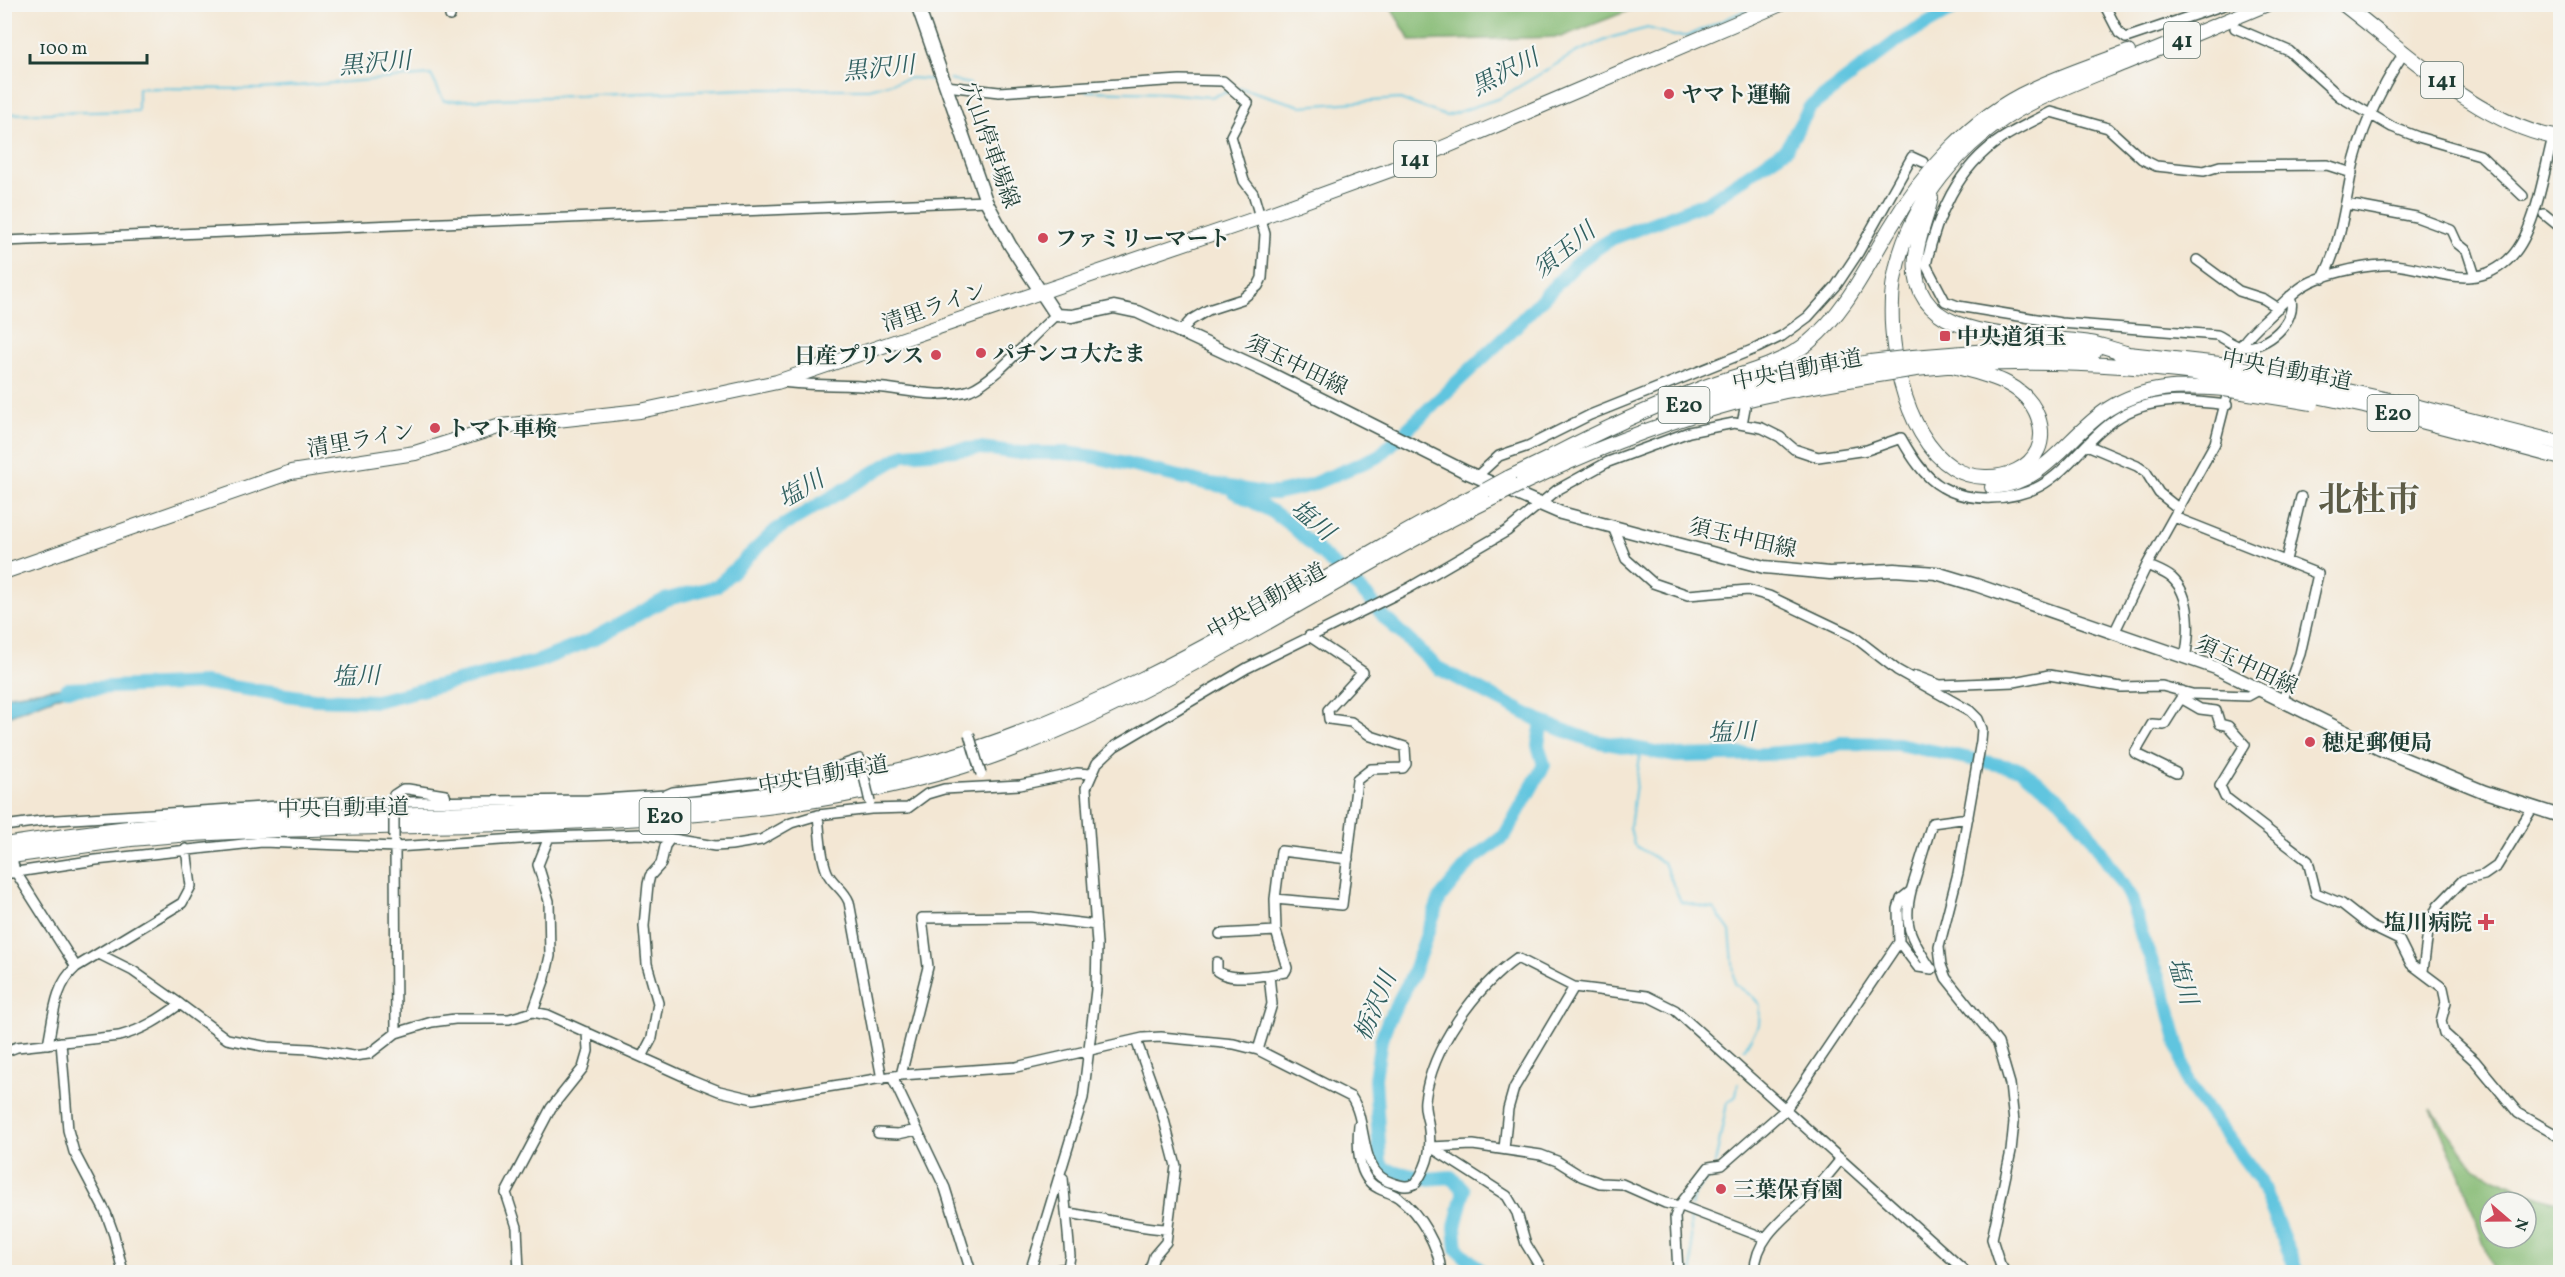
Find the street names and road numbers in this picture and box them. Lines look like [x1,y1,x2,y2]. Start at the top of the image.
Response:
road number: 41 [2164,22,2200,58]
road number: 141 [2421,62,2463,98]
street label: 穴山停車場線 [952,79,1026,213]
road number: 141 [1394,141,1436,177]
street label: 清里ライン [878,276,992,341]
street label: 須玉中田線 [1240,328,1352,404]
street label: 中央自動車道 [1730,344,1865,399]
street label: 中央自動車道 [2219,344,2354,399]
road number: E20 [1658,387,1710,423]
road number: E20 [2368,395,2418,431]
street label: 清里ライン [305,417,418,466]
street label: 須玉中田線 [1685,512,1800,567]
street label: 中央自動車道 [1202,557,1332,648]
street label: 須玉中田線 [2190,629,2302,704]
street label: 中央自動車道 [756,750,891,803]
street label: 中央自動車道 [277,793,409,826]
road number: E20 [640,798,690,834]

